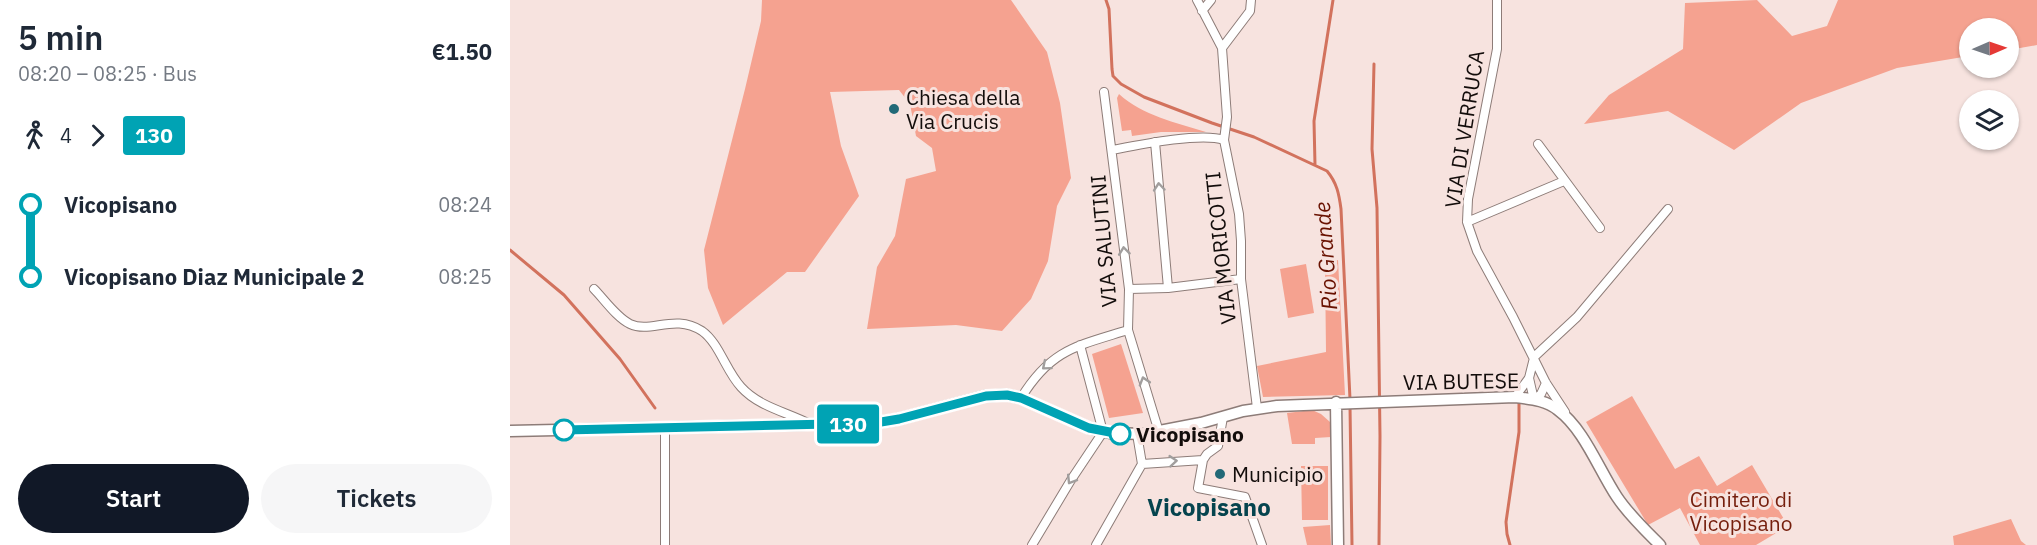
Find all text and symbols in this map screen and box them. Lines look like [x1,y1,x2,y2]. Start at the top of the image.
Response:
text: 5 min [18,16,103,59]
north arrow [1959,18,2019,78]
map controls [1959,18,2019,150]
text: €1.50 [432,37,492,66]
street label: VIA DI VERRUCA [1438,48,1490,210]
text: 08:20 – 08:25 · Bus [18,60,197,87]
place label: Chiesa della Via Crucis [906,83,1020,135]
button: layers [1959,90,2019,150]
marker: Chiesa della Via Crucis [887,102,901,116]
icon: walk [18,119,51,152]
icon: forward [81,119,114,152]
text: 130 [135,121,173,149]
text: 4 [60,122,72,149]
street label: VIA MORICOTTI [1198,170,1242,326]
street label: VIA SALUTINI [1083,174,1123,308]
one-way arrow [1153,183,1166,192]
text: Vicopisano [64,190,177,219]
text: 08:24 [438,191,492,218]
water label: Rio Grande [1307,201,1343,311]
one-way arrow [1118,246,1131,255]
text: Vicopisano Diaz Municipale 2 [64,262,365,291]
text: 08:25 [438,263,492,290]
one-way arrow [1042,359,1053,370]
street label: VIA BUTESE [1403,366,1519,396]
one-way arrow [1139,376,1151,387]
line badge: 130 [814,404,882,444]
text: 130 [829,410,867,438]
unlabelled marker [553,419,575,441]
place label: Vicopisano [1136,420,1244,448]
marker: Vicopisano [1109,423,1131,445]
one-way arrow [1168,455,1177,468]
place label: Municipio [1232,460,1323,488]
button: Start [18,464,249,533]
button: Tickets [261,464,492,533]
marker: Municipio [1213,467,1227,481]
one-way arrow [1067,474,1078,485]
park label: Cimitero di Vicopisano [1690,485,1792,537]
district label: Vicopisano [1147,491,1271,523]

